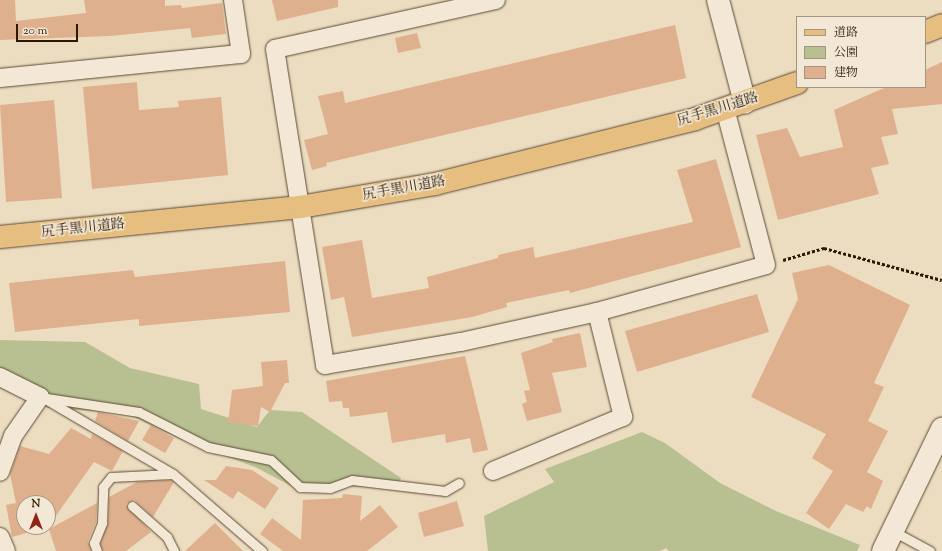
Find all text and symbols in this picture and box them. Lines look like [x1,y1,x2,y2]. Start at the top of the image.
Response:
scale bar [18,16,80,42]
legend [796,16,926,88]
text: 20 m [23,22,47,40]
text: 道路 [834,24,858,42]
text: 公園 [834,44,858,62]
text: 建物 [834,64,858,82]
street label: 尻手黒川道路 [675,90,761,130]
street label: 尻手黒川道路 [361,173,447,205]
street label: 尻手黒川道路 [40,216,126,242]
north arrow [16,495,56,535]
text: N [32,496,40,512]

